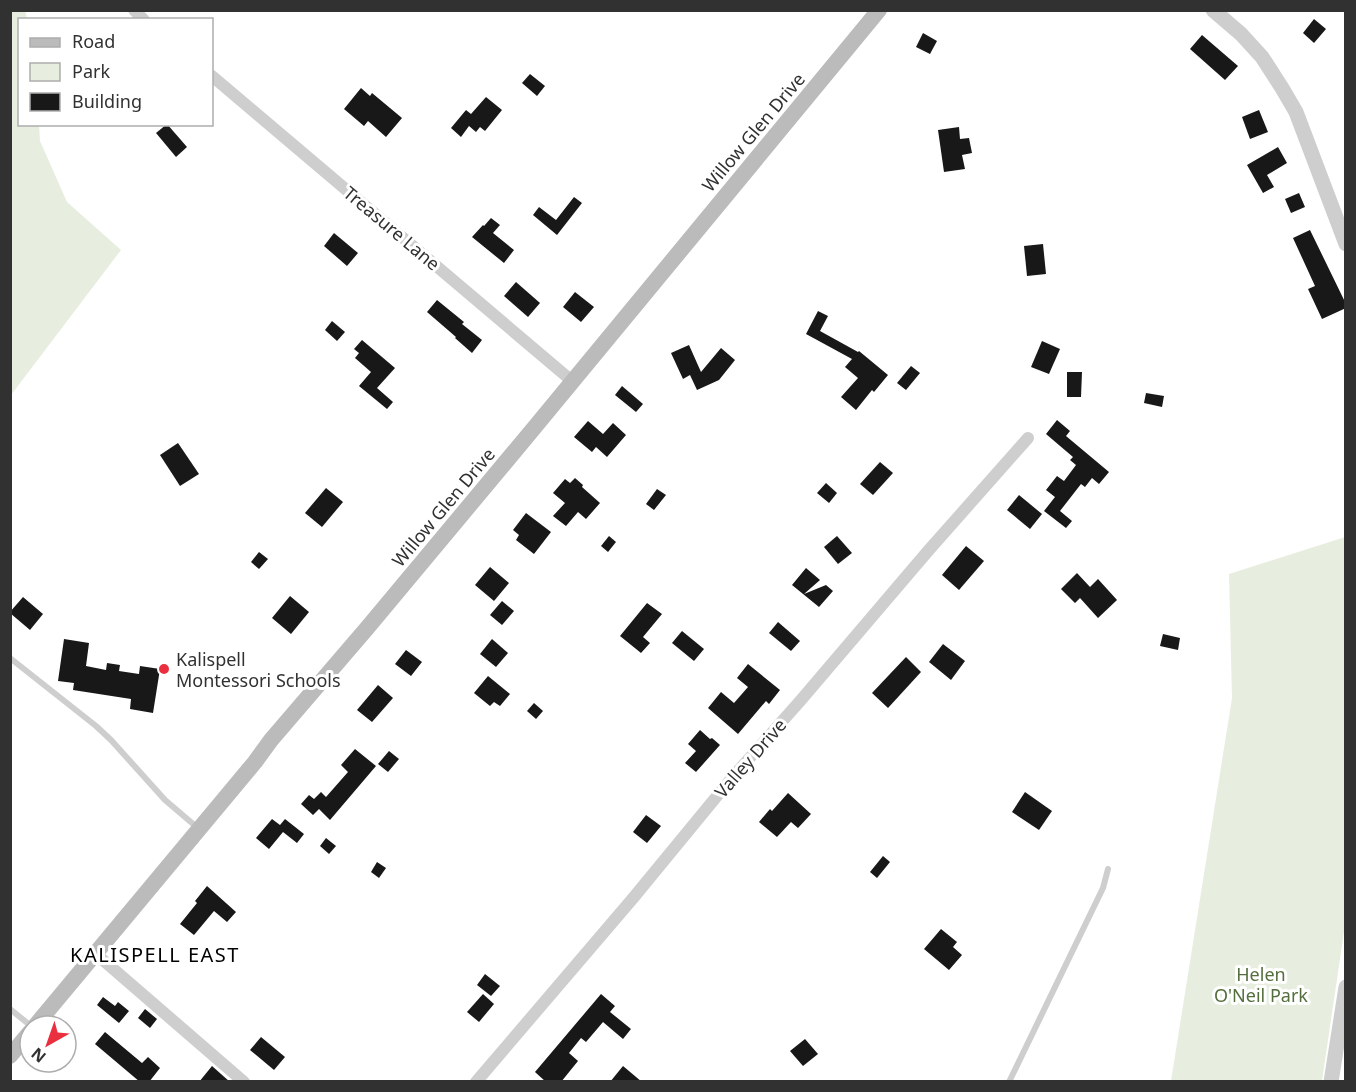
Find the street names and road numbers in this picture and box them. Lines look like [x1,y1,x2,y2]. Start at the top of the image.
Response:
street label: Willow Glen Drive [696,68,810,196]
street label: Treasure Lane [339,181,445,275]
street label: Willow Glen Drive [386,443,500,571]
street label: Valley Drive [709,713,791,803]

